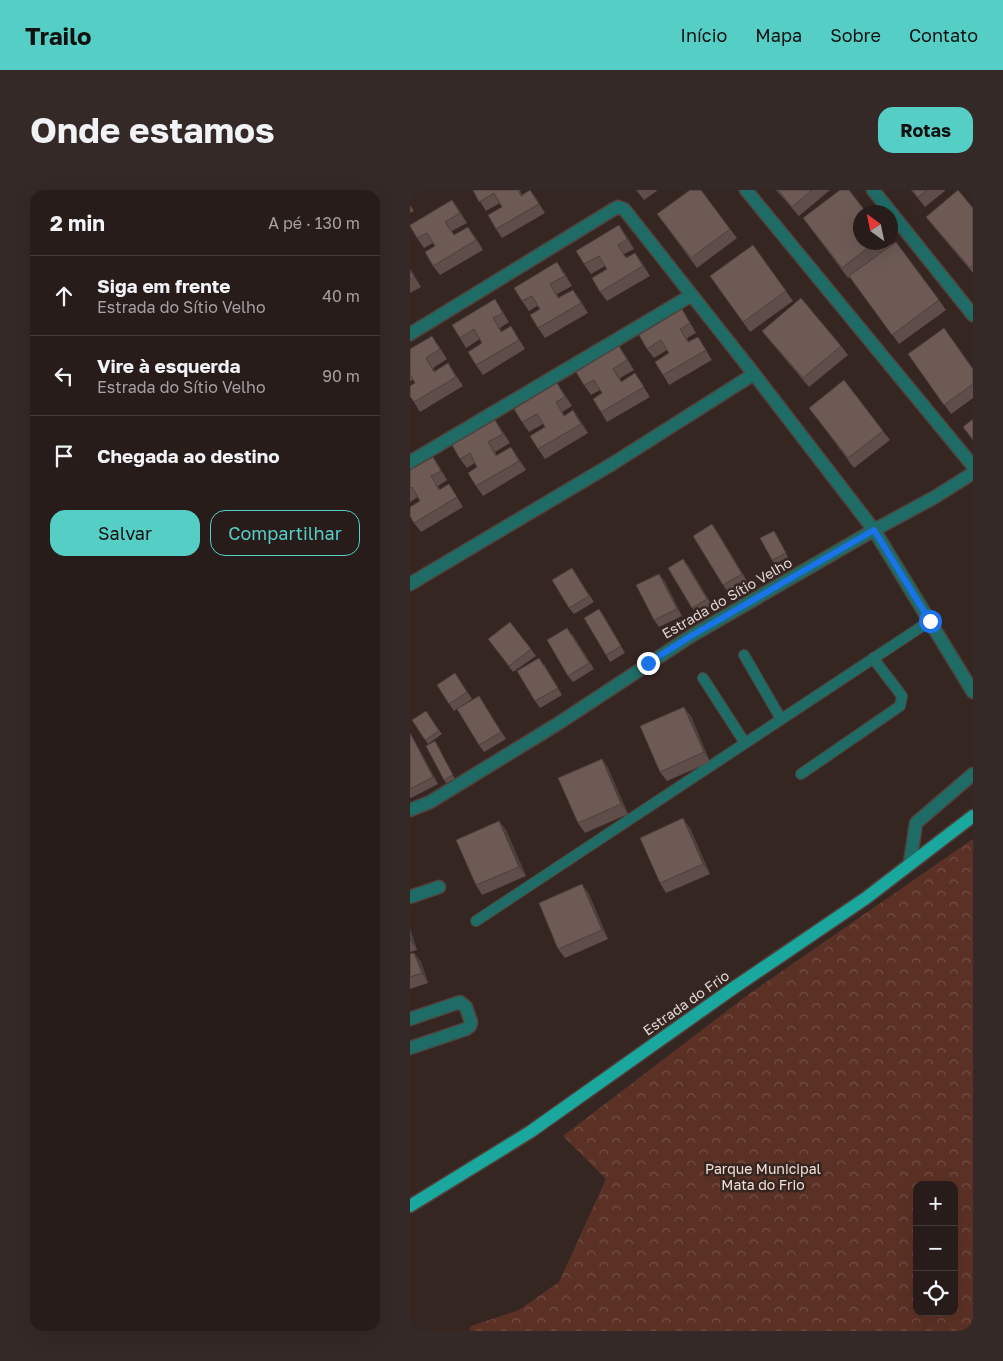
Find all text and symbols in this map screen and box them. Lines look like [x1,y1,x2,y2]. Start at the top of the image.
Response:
text: Trailo [25,21,91,50]
text: Início [680,24,727,46]
text: Mapa [755,24,802,46]
text: Sobre [830,24,881,46]
text: Contato [909,24,978,46]
button: Rotas [878,107,973,153]
text: Onde estamos [30,109,275,151]
north arrow [853,205,898,250]
text: 2 min [50,210,105,236]
text: A pé · 130 m [268,213,360,233]
text: Siga em frente [97,274,231,297]
icon: ahead [50,282,78,310]
text: 40 m [322,286,360,306]
text: Estrada do Sítio Velho [97,297,266,317]
text: Vire à esquerda [97,354,240,377]
icon: left [50,362,78,390]
text: 90 m [322,366,360,386]
text: Estrada do Sítio Velho [97,377,266,397]
icon: arrive [50,442,78,470]
text: Chegada ao destino [97,444,280,467]
button: Salvar [50,510,200,556]
button: Compartilhar [210,510,360,556]
street label: Estrada do Sítio Velho [659,553,795,642]
route start [919,610,942,633]
route end [637,652,660,675]
street label: Estrada do Frio [639,967,732,1039]
park label: Parque Municipal Mata do Frio [705,1160,821,1193]
map controls [913,1181,958,1316]
button: + [913,1181,958,1226]
button: − [913,1226,958,1271]
button: locate [913,1271,958,1316]

